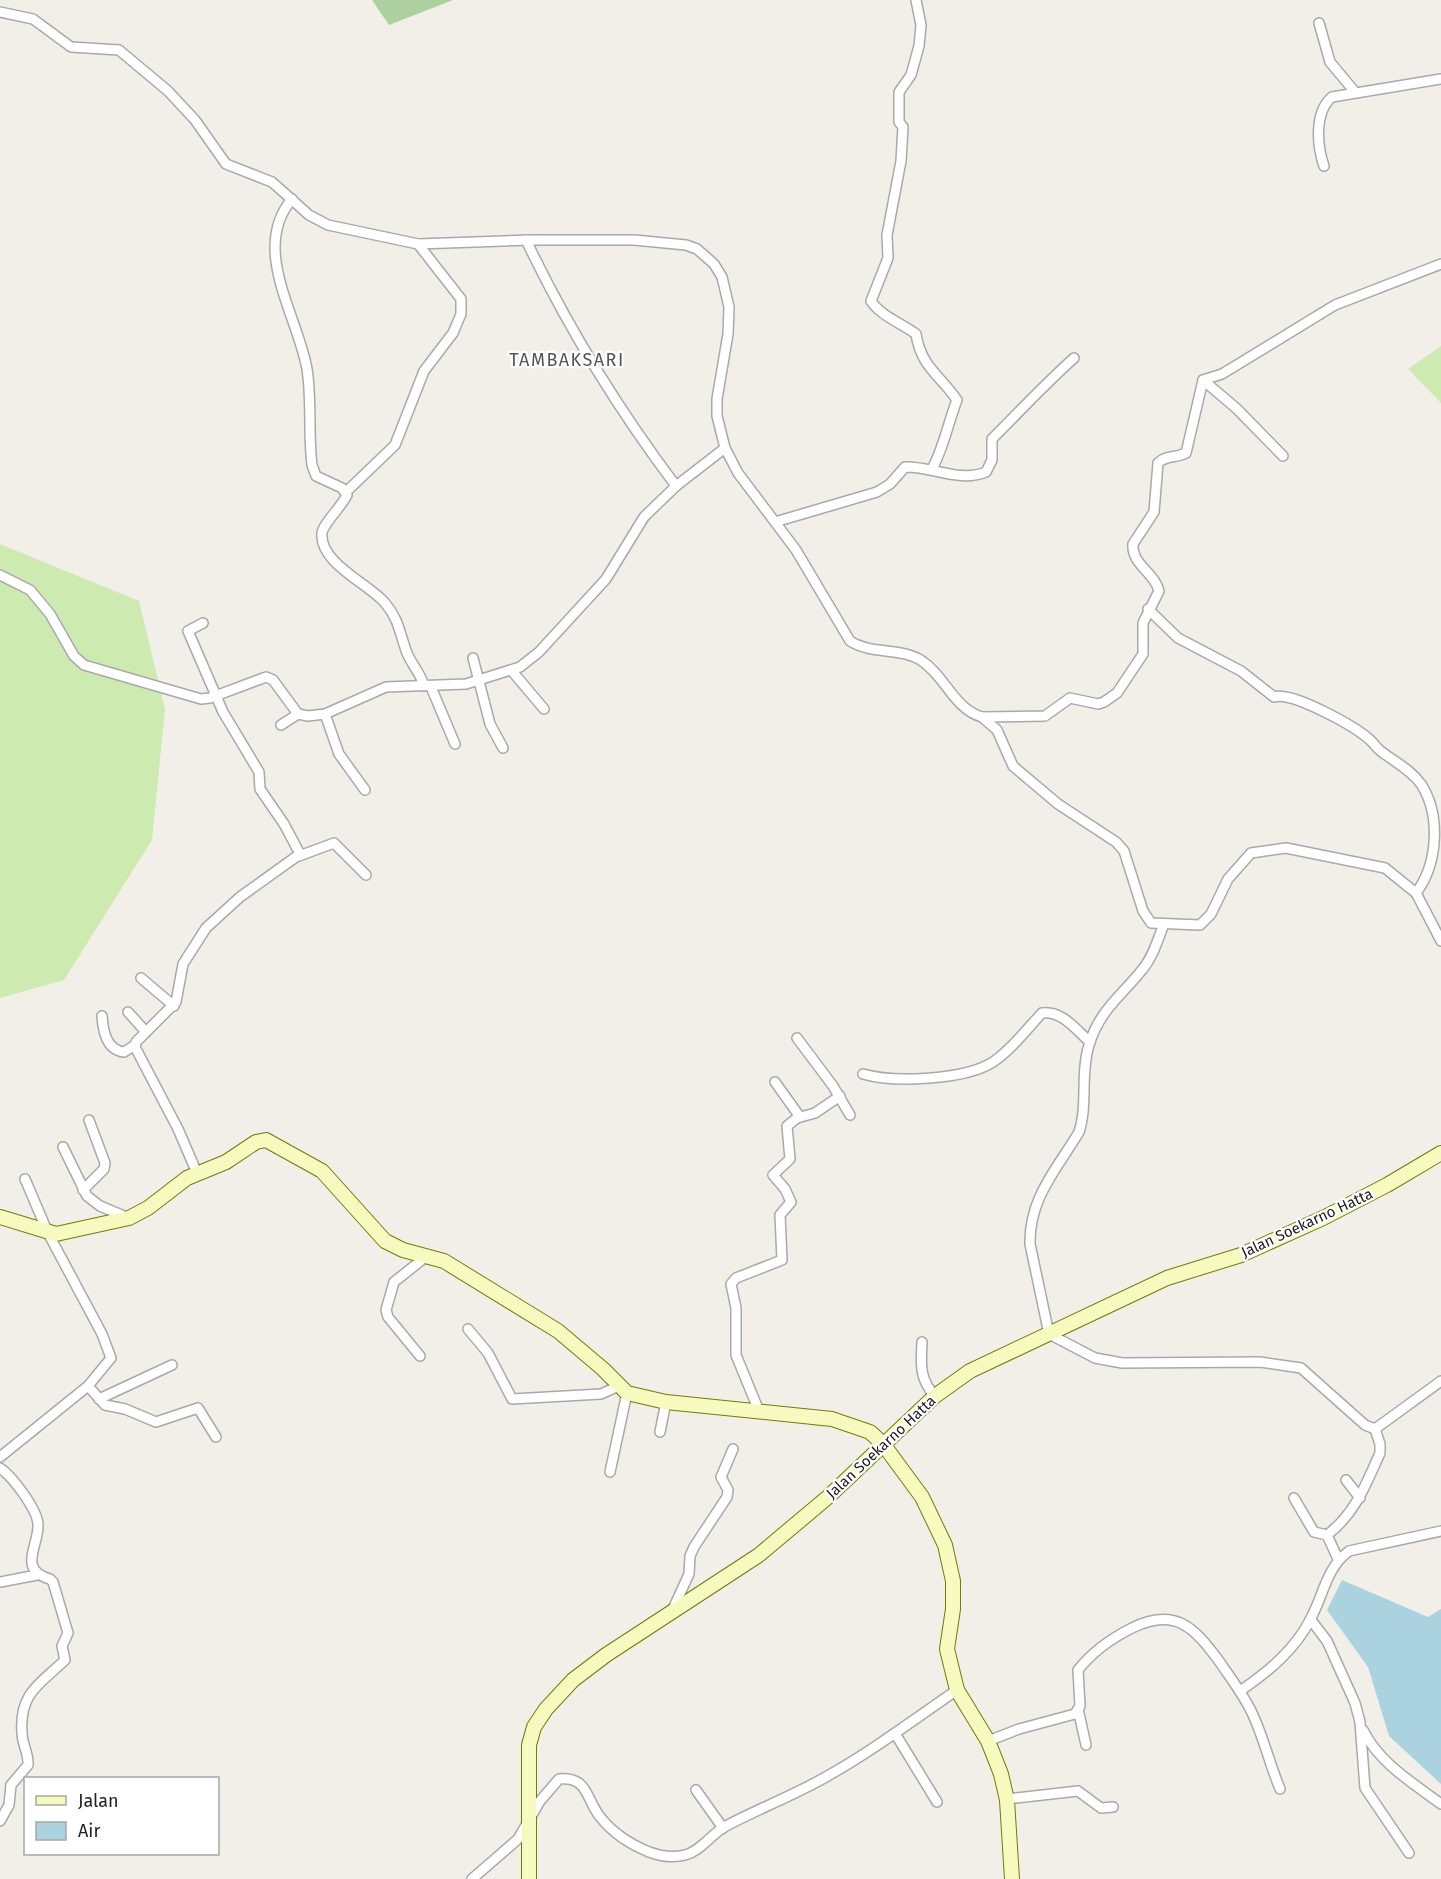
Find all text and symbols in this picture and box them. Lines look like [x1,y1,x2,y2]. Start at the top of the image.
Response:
district label: TAMBAKSARI [509,349,625,371]
street label: Jalan Soekarno Hatta [1238,1185,1376,1261]
street label: Jalan Soekarno Hatta [823,1392,939,1502]
legend [24,1777,219,1855]
text: Jalan [78,1790,119,1812]
text: Air [78,1820,100,1842]

